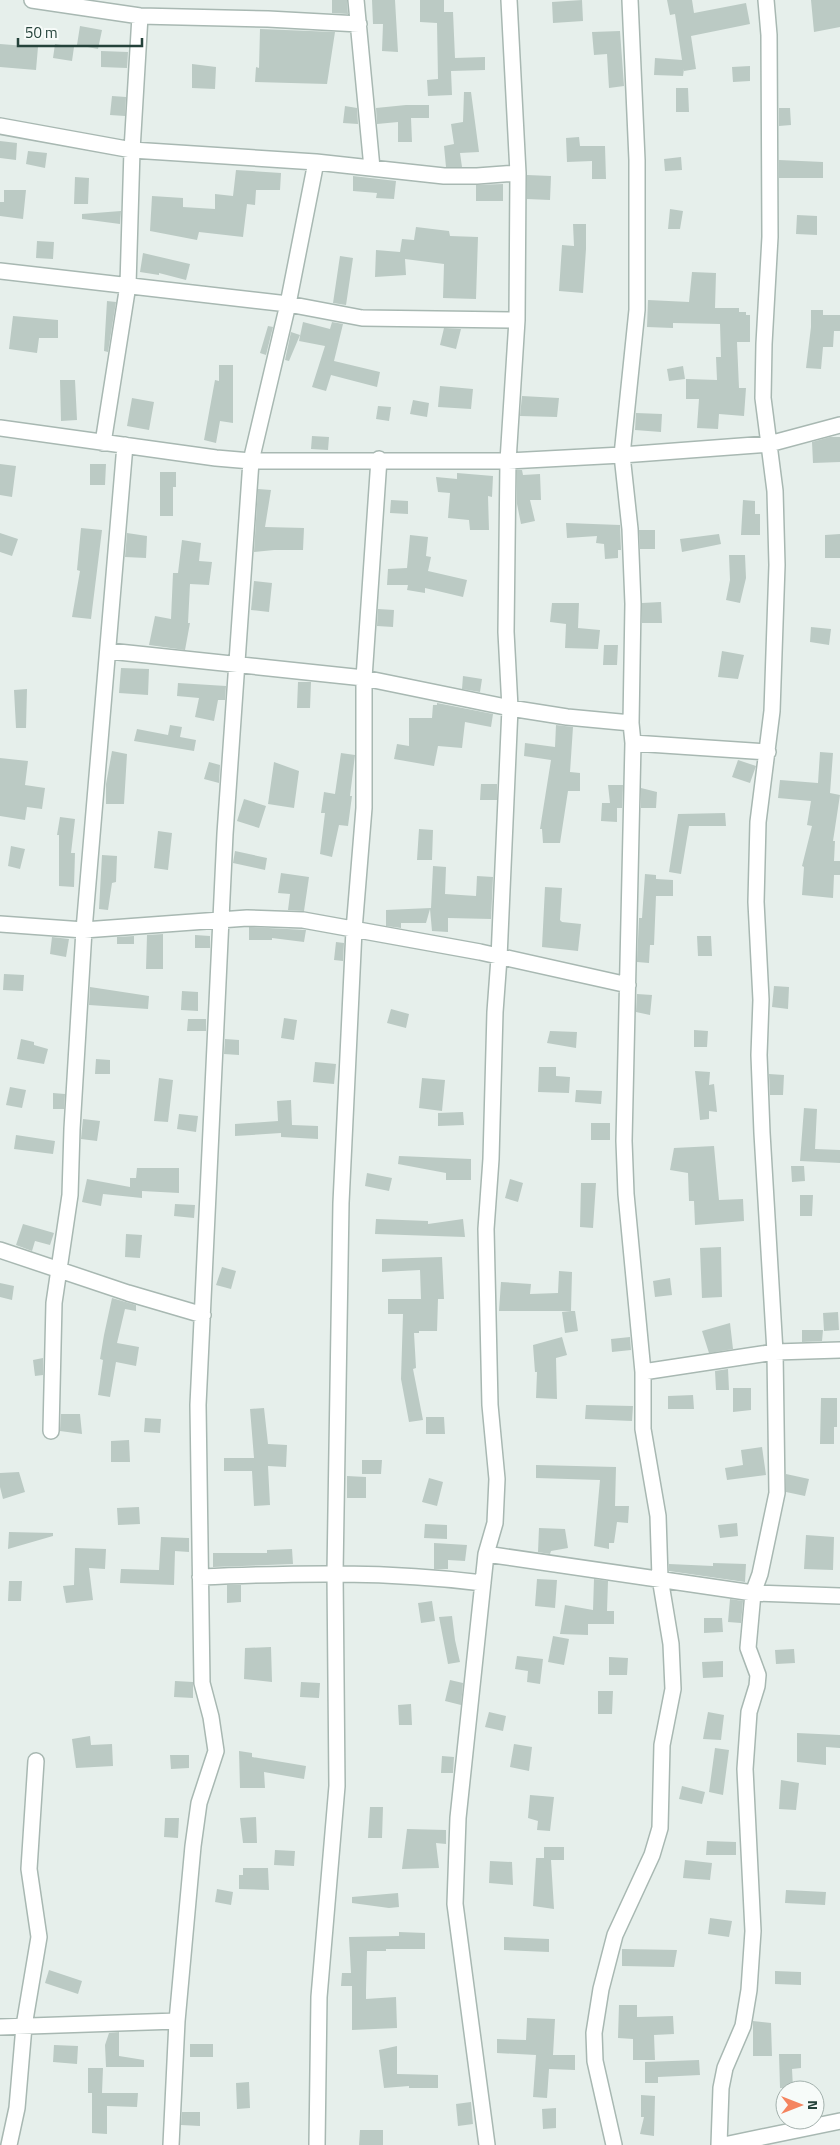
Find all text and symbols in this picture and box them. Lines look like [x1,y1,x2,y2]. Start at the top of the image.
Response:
scale bar [18,15,141,47]
text: 50 m [25,21,58,44]
north arrow [775,2080,825,2130]
text: N [803,2100,824,2110]

